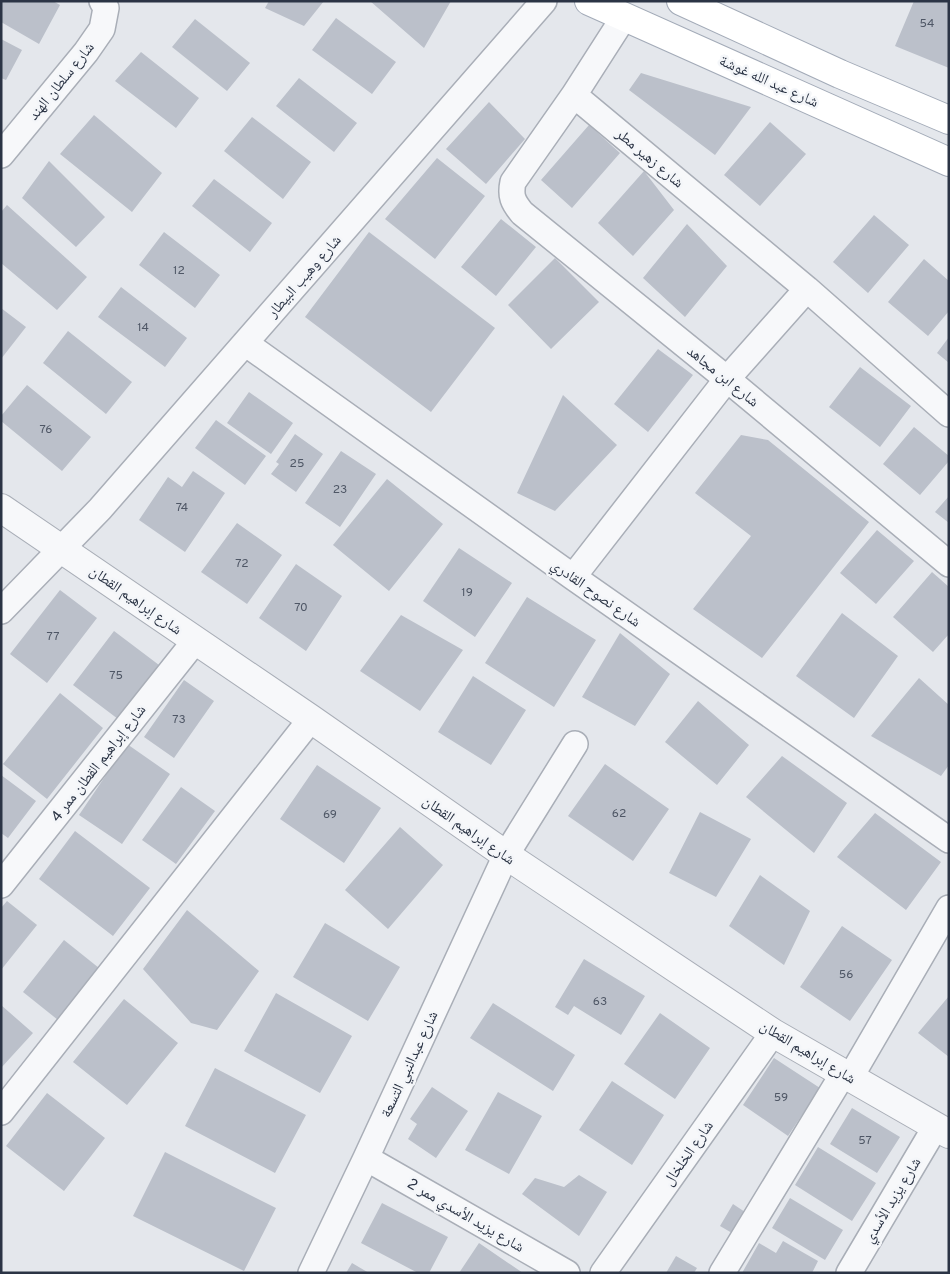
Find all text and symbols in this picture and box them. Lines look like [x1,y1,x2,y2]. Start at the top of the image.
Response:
house number: 54 [919,16,935,32]
street label: شارع سلطان الهند [25,39,100,125]
street label: شارع عبد الله غوشة [716,52,821,113]
street label: شارع زهير مطر [610,125,687,193]
street label: شارع وهيب البيطار [263,232,346,323]
house number: 12 [173,263,185,279]
house number: 14 [137,320,149,336]
street label: شارع ابن مجاهد [682,342,762,412]
house number: 76 [40,422,52,438]
house number: 25 [290,456,304,472]
house number: 23 [333,482,347,498]
house number: 74 [176,500,188,516]
house number: 72 [235,556,249,572]
street label: شارع نصوح القادري [546,556,644,633]
street label: شارع إبراهيم القطان [85,562,185,640]
house number: 19 [461,585,473,601]
house number: 70 [294,600,308,616]
house number: 77 [47,629,59,645]
house number: 75 [109,668,123,684]
street label: شارع إبراهيم القطان ممر 4 [47,701,151,826]
house number: 73 [172,712,186,728]
street label: شارع إبراهيم القطان [418,792,518,870]
house number: 62 [612,806,626,822]
house number: 69 [323,807,337,823]
house number: 56 [839,967,853,983]
house number: 63 [593,994,607,1010]
street label: شارع عبدالنبي التسعة [377,1008,444,1121]
street label: شارع إبراهيم القطان [756,1017,859,1089]
house number: 59 [774,1090,788,1106]
street label: شارع الخلخال [660,1118,719,1190]
house number: 57 [858,1133,872,1149]
street label: شارع يزيد الأسدي [860,1154,927,1247]
street label: شارع يزيد الأسدي ممر 2 [403,1175,527,1258]

